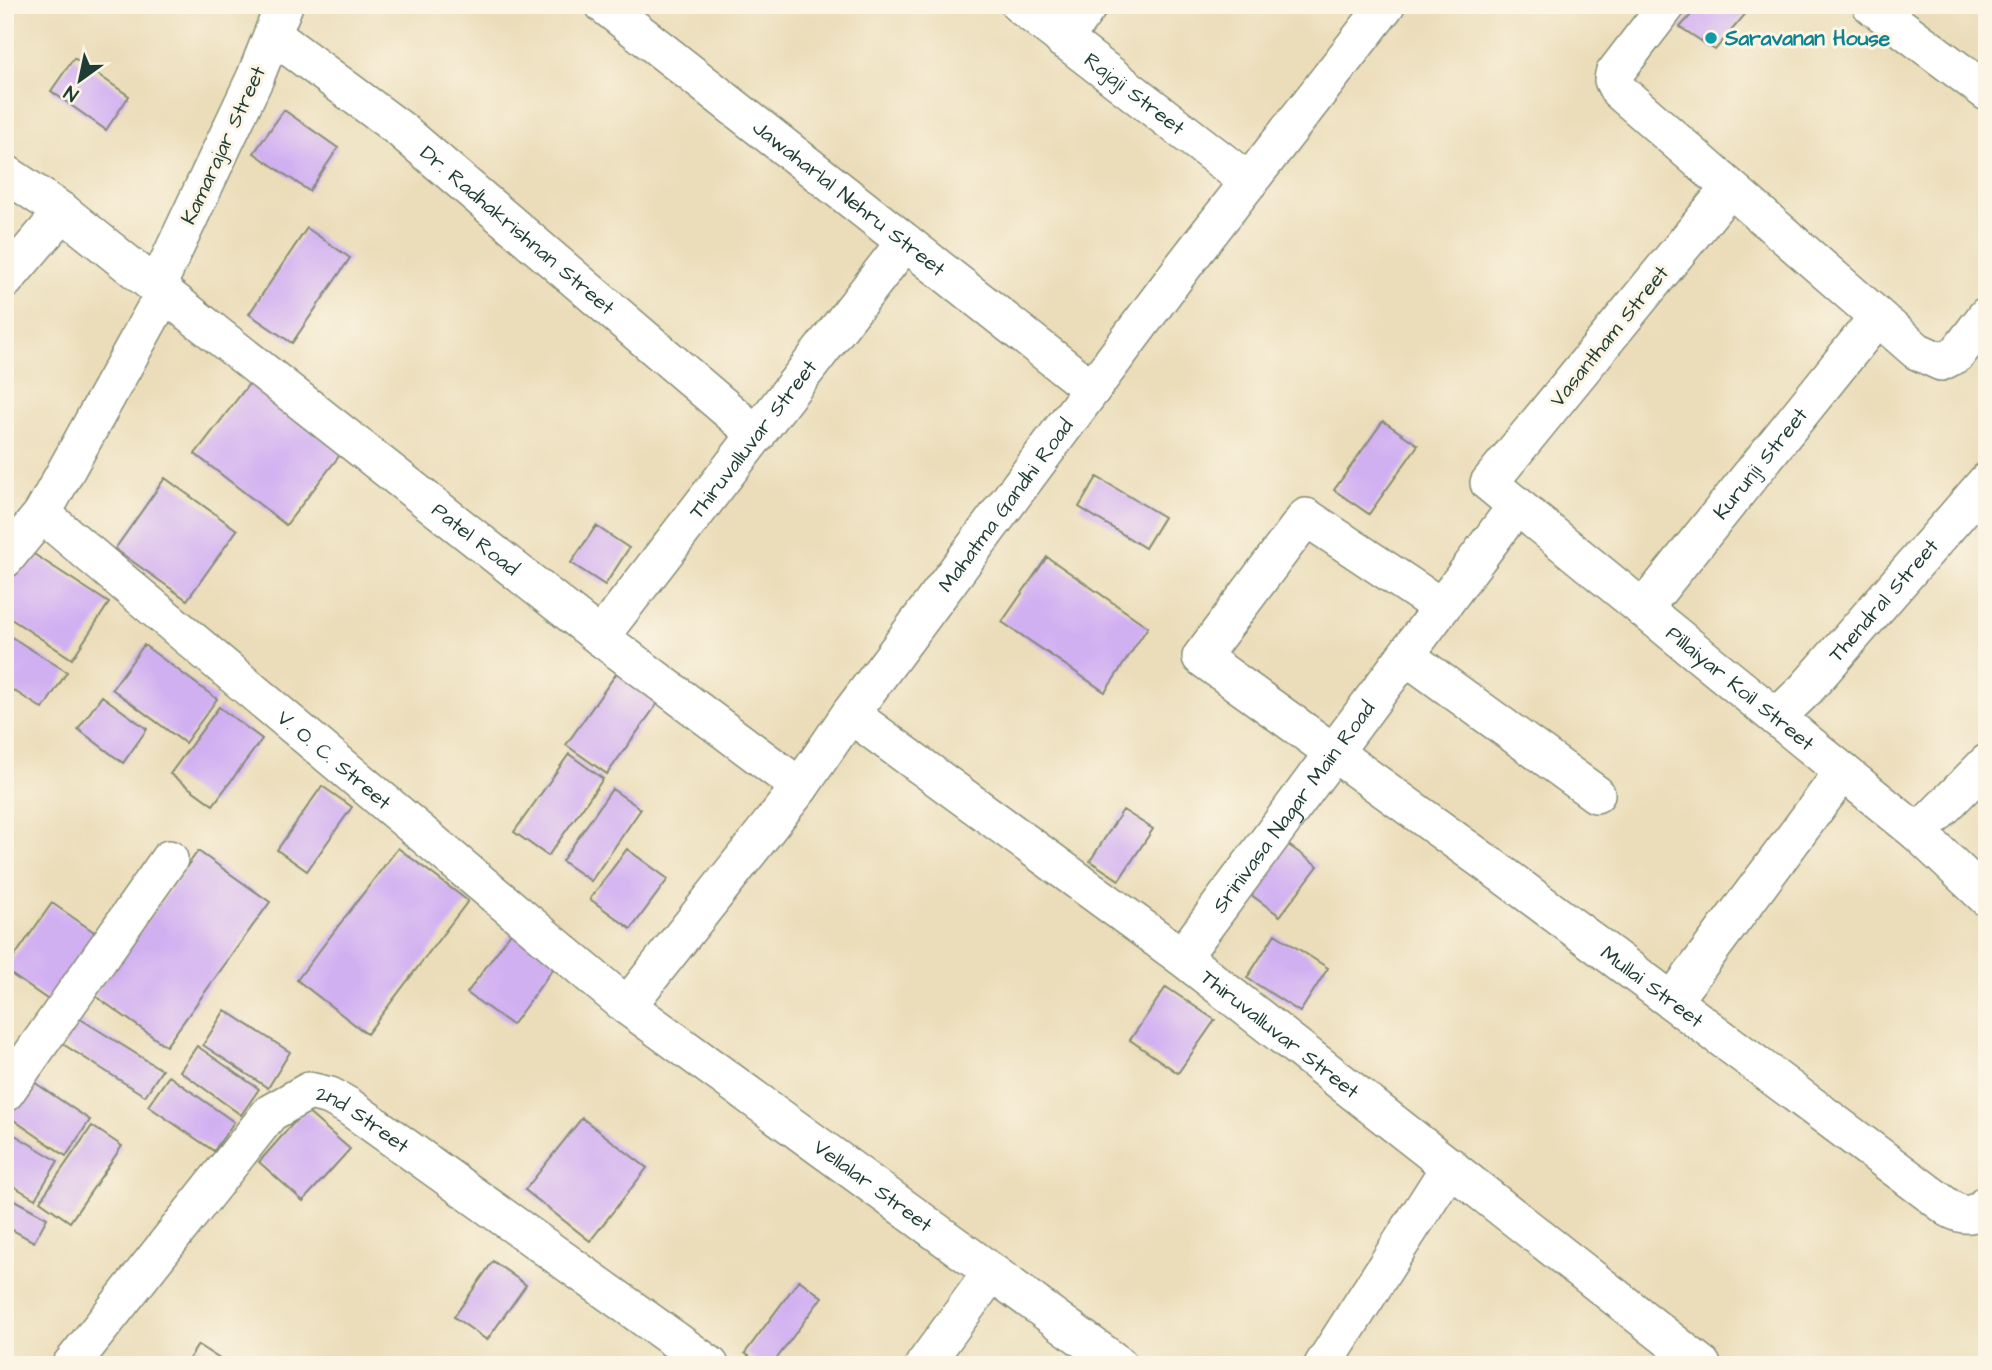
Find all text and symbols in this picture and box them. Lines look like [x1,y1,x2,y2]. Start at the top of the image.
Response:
place label: Saravanan House [1724,24,1891,53]
marker: Saravanan House [1703,30,1719,46]
north arrow [46,46,116,116]
street label: Rajaji Street [1078,46,1191,143]
street label: Kamarajar Street [174,61,273,229]
text: N [59,78,84,108]
street label: Jawaharlal Nehru Street [746,113,952,284]
street label: Dr. Radhakrishnan Street [414,139,621,322]
street label: Vasantham Street [1543,259,1676,413]
street label: Thiruvalluvar Street [682,353,824,525]
street label: Kurunji Street [1707,401,1815,526]
street label: Mahatma Gandhi Road [932,412,1080,598]
street label: Patel Road [426,496,525,583]
street label: Thendral Street [1822,532,1946,669]
street label: Pillaiyar Koil Street [1660,619,1821,758]
street label: Srinivasa Nagar Main Road [1206,695,1382,919]
street label: V. O. C. Street [271,704,398,817]
street label: Mullai Street [1595,939,1710,1035]
street label: Thiruvalluvar Street [1194,963,1365,1106]
street label: 2nd Street [313,1079,415,1161]
street label: Vellalar Street [807,1133,939,1239]

